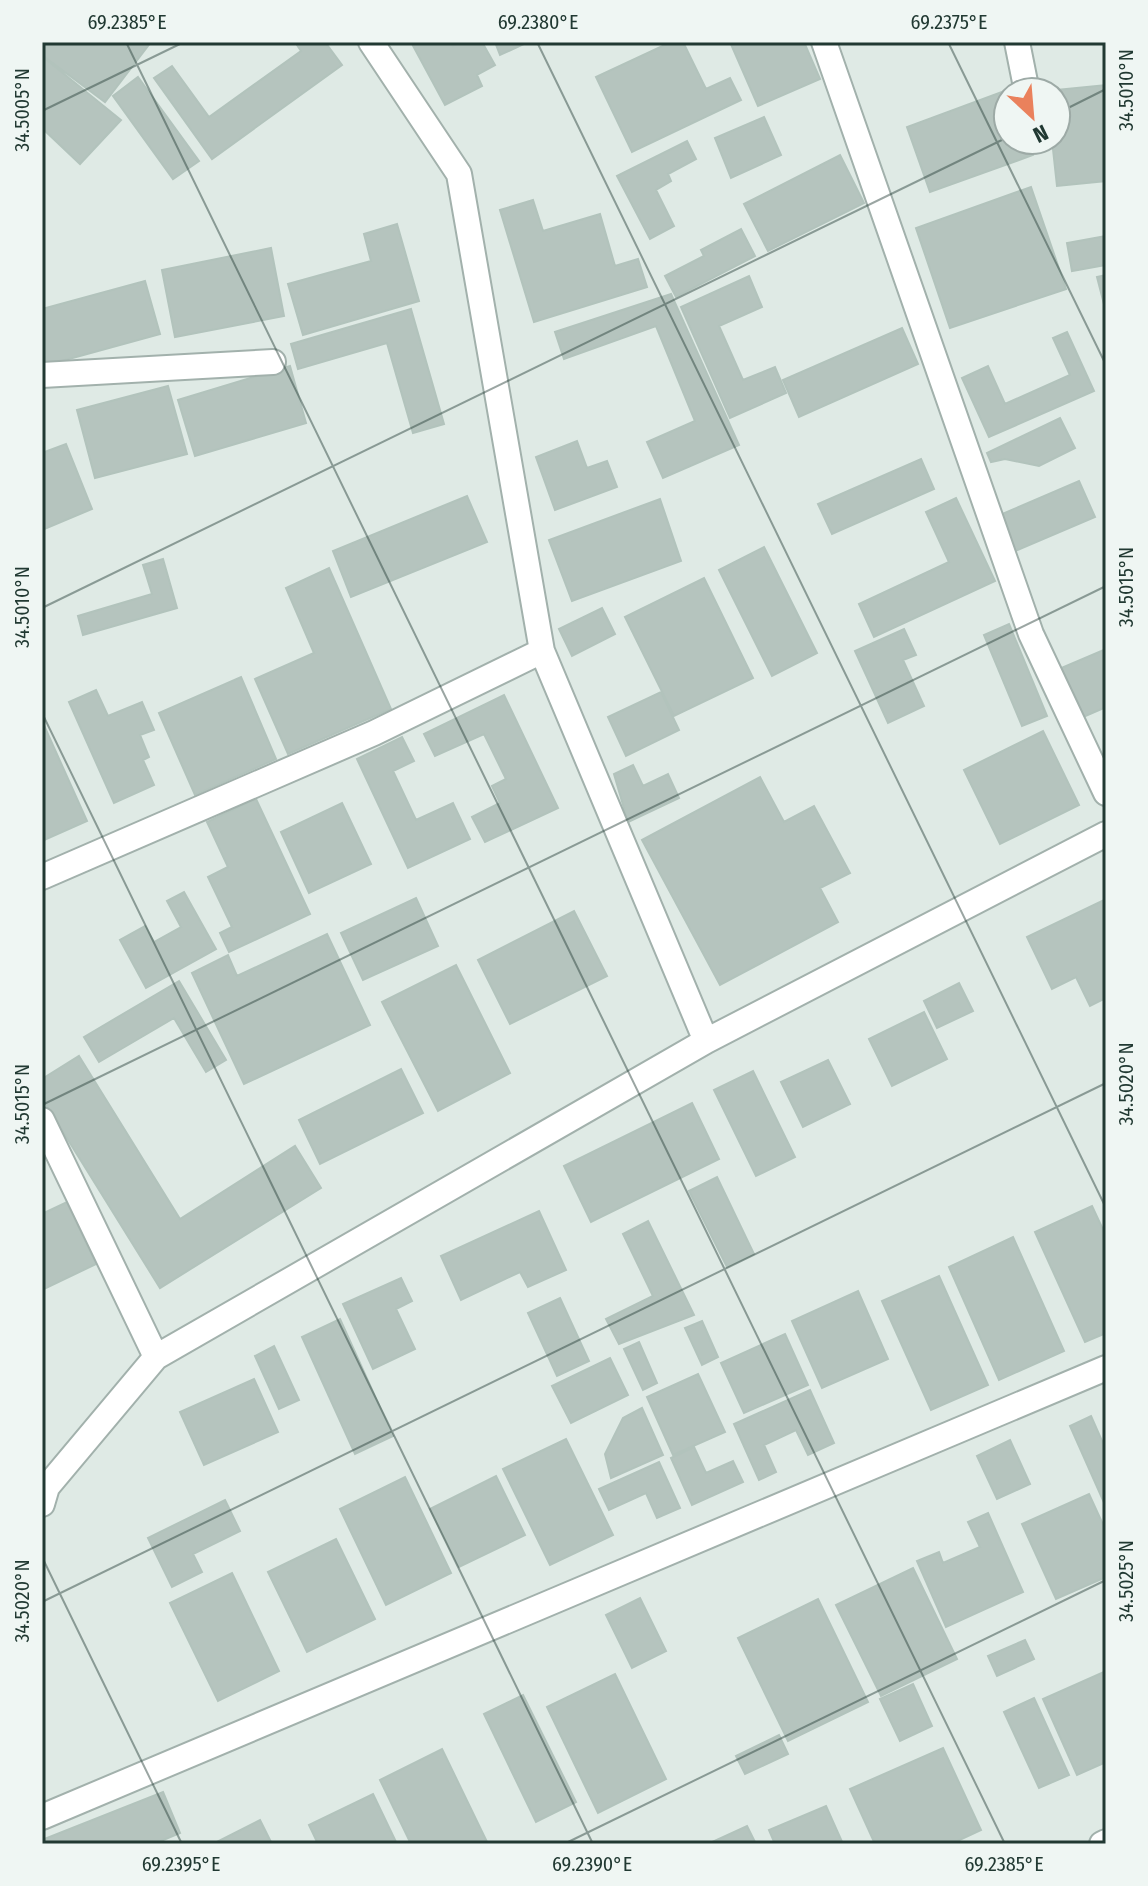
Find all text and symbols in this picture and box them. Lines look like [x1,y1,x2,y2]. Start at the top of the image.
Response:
text: 69.2385°E [87,10,167,34]
text: 69.2380°E [498,10,578,34]
text: 69.2375°E [911,10,987,34]
text: 34.5010°N [1114,49,1138,131]
text: 34.5005°N [10,68,34,152]
north arrow [992,76,1072,156]
text: N [1029,119,1052,149]
text: 34.5015°N [1114,547,1138,627]
text: 34.5010°N [10,566,34,648]
text: 34.5020°N [1114,1042,1138,1126]
text: 34.5015°N [10,1064,34,1144]
text: 34.5025°N [1114,1540,1138,1622]
text: 34.5020°N [10,1559,34,1643]
text: 69.2395°E [142,1852,220,1876]
text: 69.2390°E [552,1852,632,1876]
text: 69.2385°E [964,1852,1044,1876]

